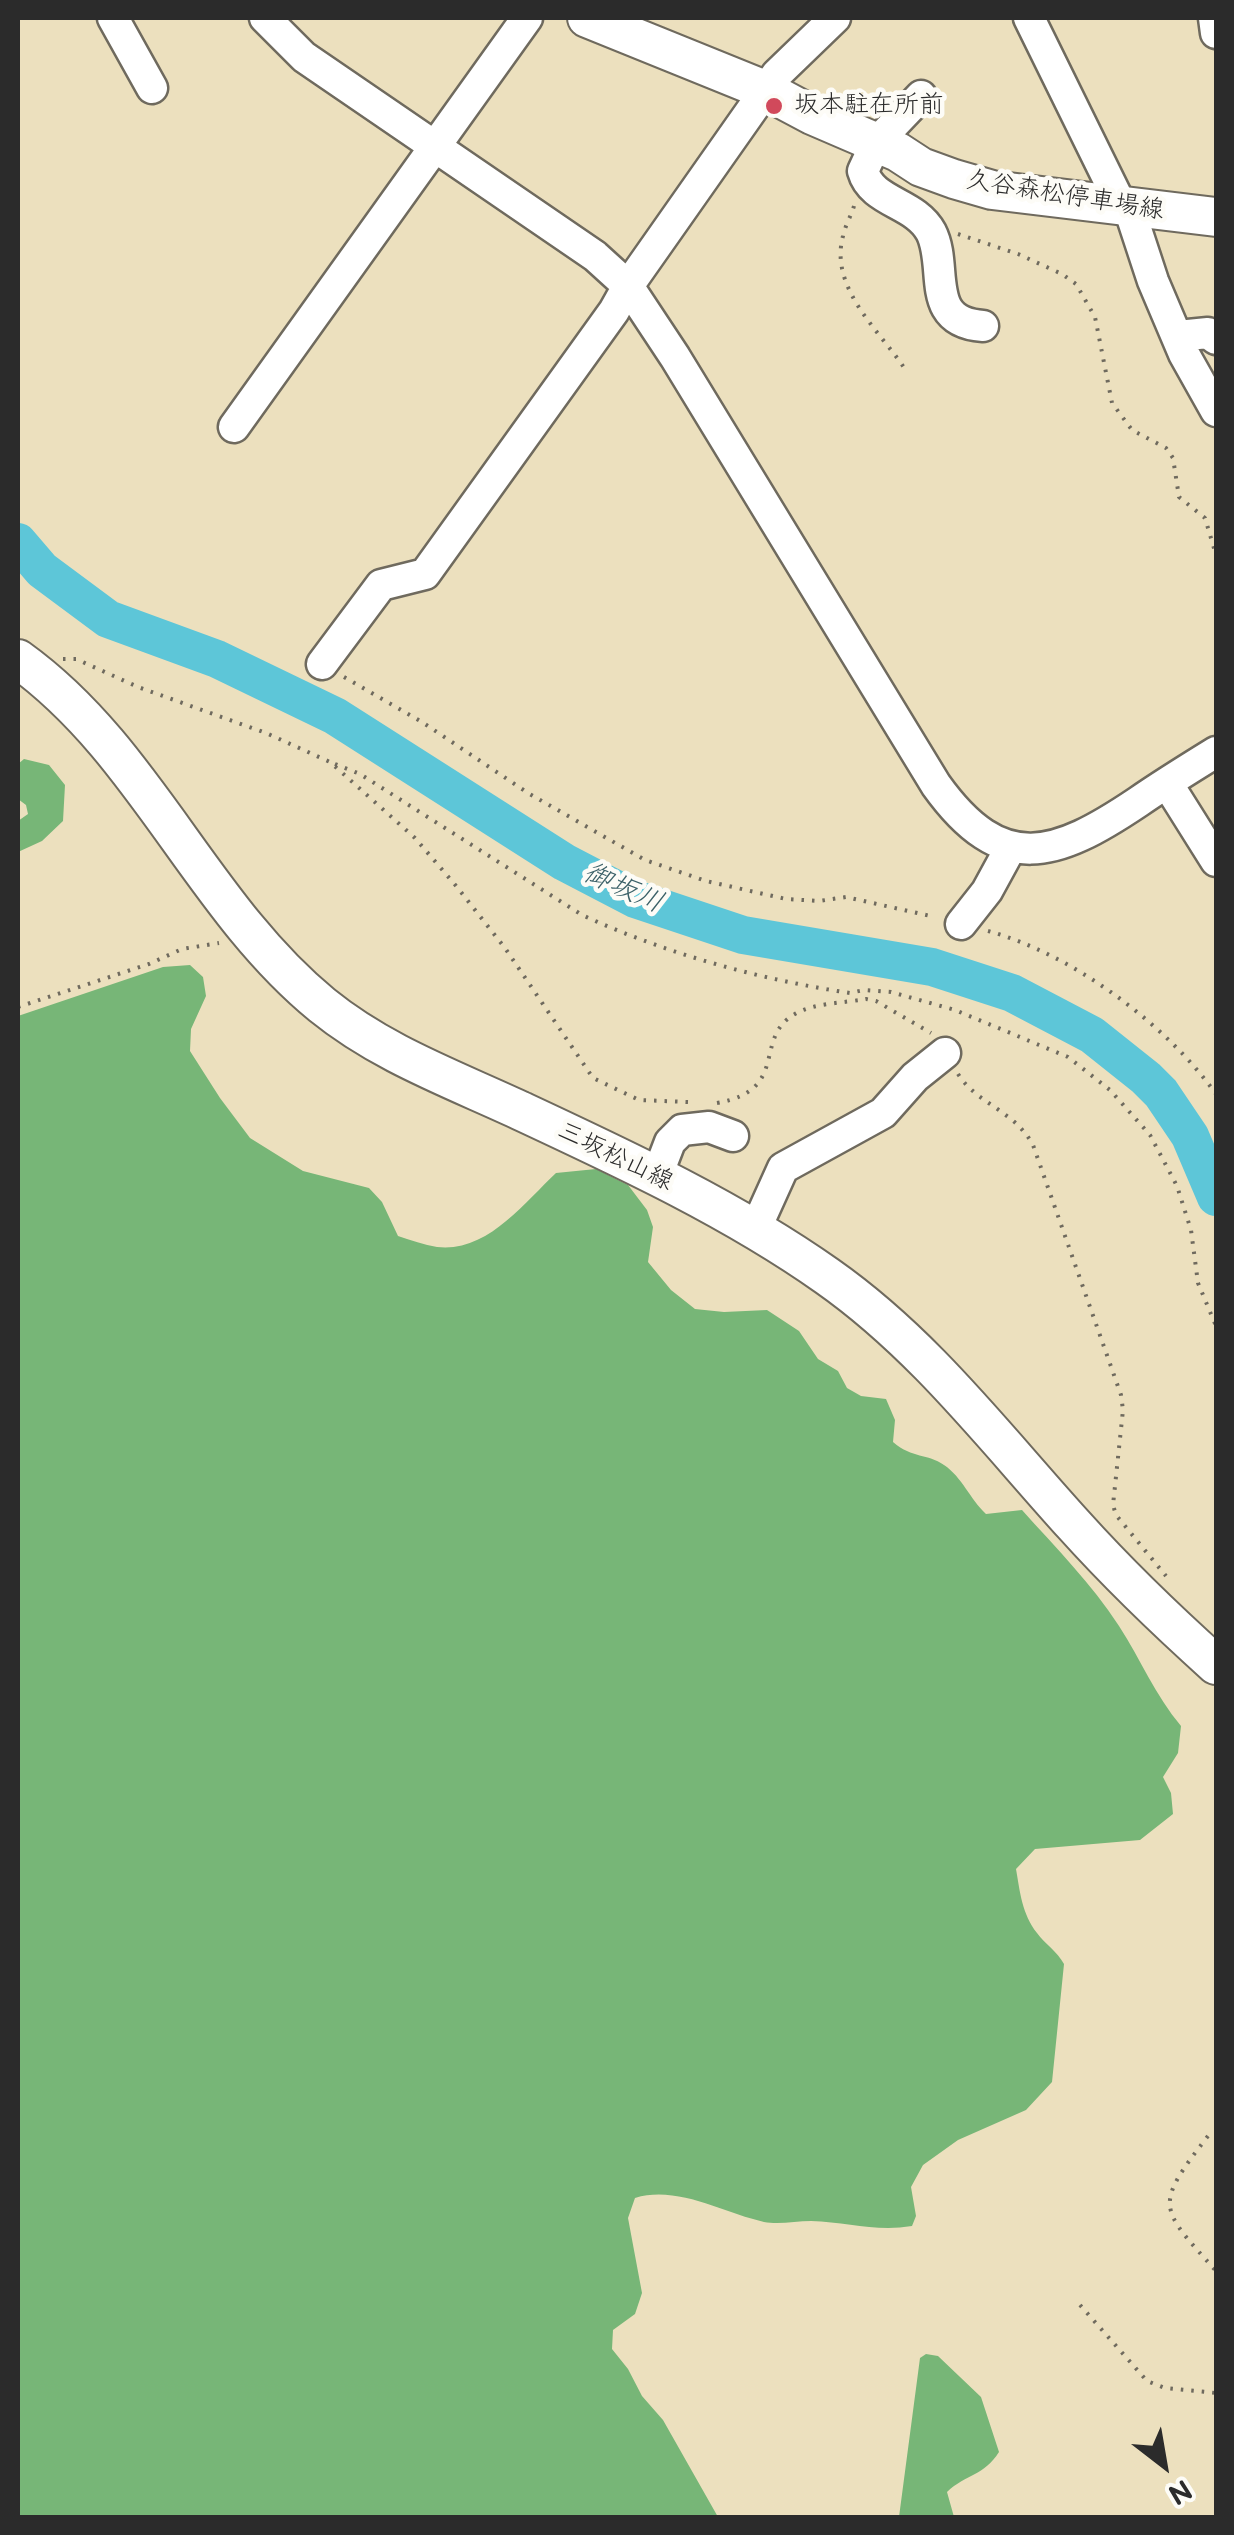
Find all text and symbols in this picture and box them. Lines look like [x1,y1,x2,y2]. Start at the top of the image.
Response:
place label: 坂本駐在所前 [794,91,944,121]
marker: 坂本駐在所前 [763,95,785,117]
street label: 久谷森松停車場線 [964,166,1166,226]
water label: 御坂川 [578,857,668,921]
street label: 三坂松山線 [552,1116,678,1198]
north arrow [1114,2415,1214,2515]
text: N [1162,2472,1197,2511]

